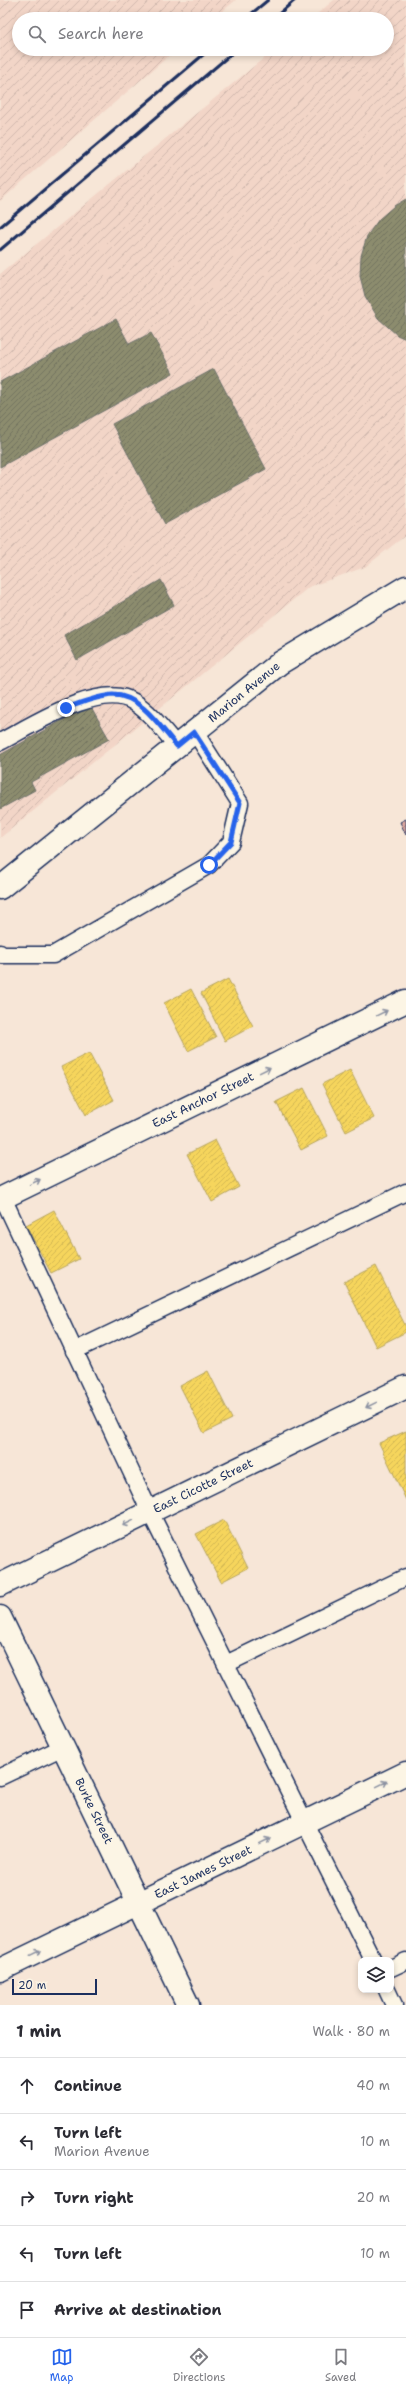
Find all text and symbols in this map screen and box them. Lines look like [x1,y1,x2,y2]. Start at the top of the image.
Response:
search box [12,12,394,56]
icon: search [26,23,48,45]
text: Search here [58,24,144,44]
street label: Marion Avenue [205,658,283,726]
route end [57,699,75,717]
route start [200,856,218,874]
one-way arrow [376,1009,388,1016]
one-way arrow [259,1066,271,1073]
street label: East Anchor Street [150,1068,256,1132]
one-way arrow [29,1178,41,1185]
one-way arrow [365,1401,377,1409]
street label: East Cicotte Street [150,1455,256,1517]
one-way arrow [122,1520,134,1527]
street label: Burke Street [71,1775,117,1847]
one-way arrow [376,1780,388,1787]
one-way arrow [259,1837,271,1844]
street label: East James Street [152,1841,254,1903]
one-way arrow [29,1949,41,1956]
map controls [358,1957,394,1993]
button: layers [358,1957,394,1993]
scale bar [12,1977,97,1996]
text: 20 m [18,1978,46,1993]
text: 1 min [16,2020,61,2042]
text: Walk · 80 m [312,2023,390,2040]
icon: ahead [16,2075,38,2097]
text: Continue [54,2076,122,2096]
text: 40 m [356,2077,390,2094]
text: Turn left [54,2123,122,2143]
icon: left [16,2131,38,2153]
text: 10 m [360,2133,390,2150]
text: Marion Avenue [54,2143,150,2160]
icon: right [16,2187,38,2209]
text: Turn right [54,2188,134,2208]
text: 20 m [357,2189,390,2206]
icon: left [16,2243,38,2265]
text: Turn left [54,2244,122,2264]
text: 10 m [360,2245,390,2262]
icon: arrive [16,2299,38,2321]
text: Arrive at destination [54,2300,222,2320]
tab: Map [50,2346,73,2385]
tab: Directions [173,2346,225,2385]
tab: Saved [325,2346,356,2385]

